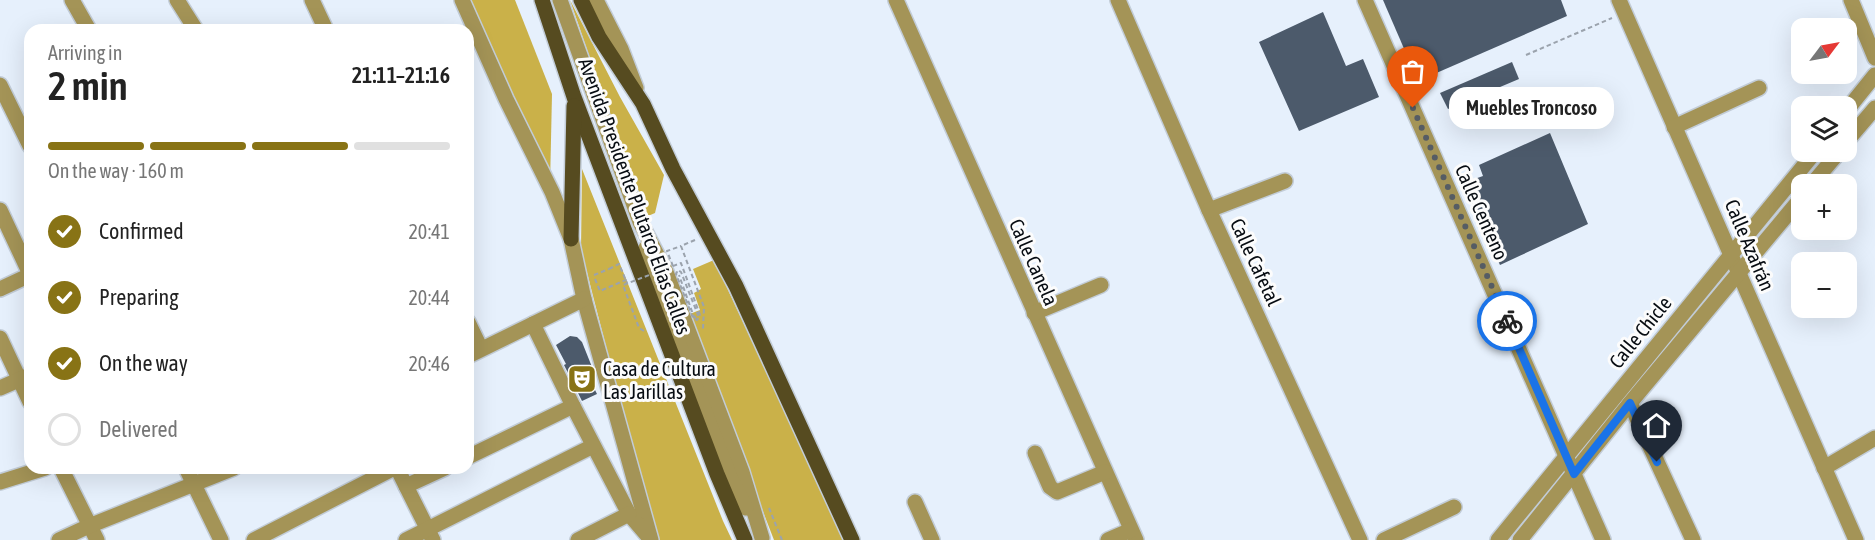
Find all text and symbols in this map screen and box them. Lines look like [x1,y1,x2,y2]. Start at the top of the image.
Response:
north arrow [1791,18,1857,84]
map controls [1791,18,1857,318]
text: Arriving in [48,41,122,64]
pin [1387,46,1438,108]
street label: Avenida Presidente Plutarco Elías Calles [574,55,696,337]
icon: bag [1396,55,1429,88]
text: 21:11–21:16 [352,62,450,88]
text: 2 min [48,64,128,108]
callout: Muebles Troncoso [1449,87,1614,129]
text: Muebles Troncoso [1466,96,1597,119]
button: layers [1791,96,1857,162]
text: On the way · 160 m [48,159,184,182]
street label: Calle Centeno [1451,161,1513,263]
button: + [1791,174,1857,240]
street label: Calle Azafrán [1720,196,1780,294]
icon: check [48,215,81,248]
street label: Calle Canela [1005,215,1063,309]
street label: Calle Cafetal [1226,215,1287,310]
text: Confirmed [99,218,184,244]
text: 20:41 [408,220,450,243]
button: − [1791,252,1857,318]
icon: check [48,281,81,314]
text: Preparing [99,284,179,310]
text: 20:44 [408,286,450,309]
courier [1477,291,1537,351]
street label: Calle Chicle [1604,292,1676,372]
icon: bike [1491,305,1524,338]
icon: check [48,347,81,380]
text: On the way [99,350,188,376]
text: 20:46 [408,352,450,375]
place label: Casa de Cultura Las Jarillas [603,357,716,403]
theatre icon: Casa de Cultura Las Jarillas [566,363,598,395]
pin [1631,400,1682,462]
icon: home [1640,409,1673,442]
text: Delivered [99,416,178,442]

